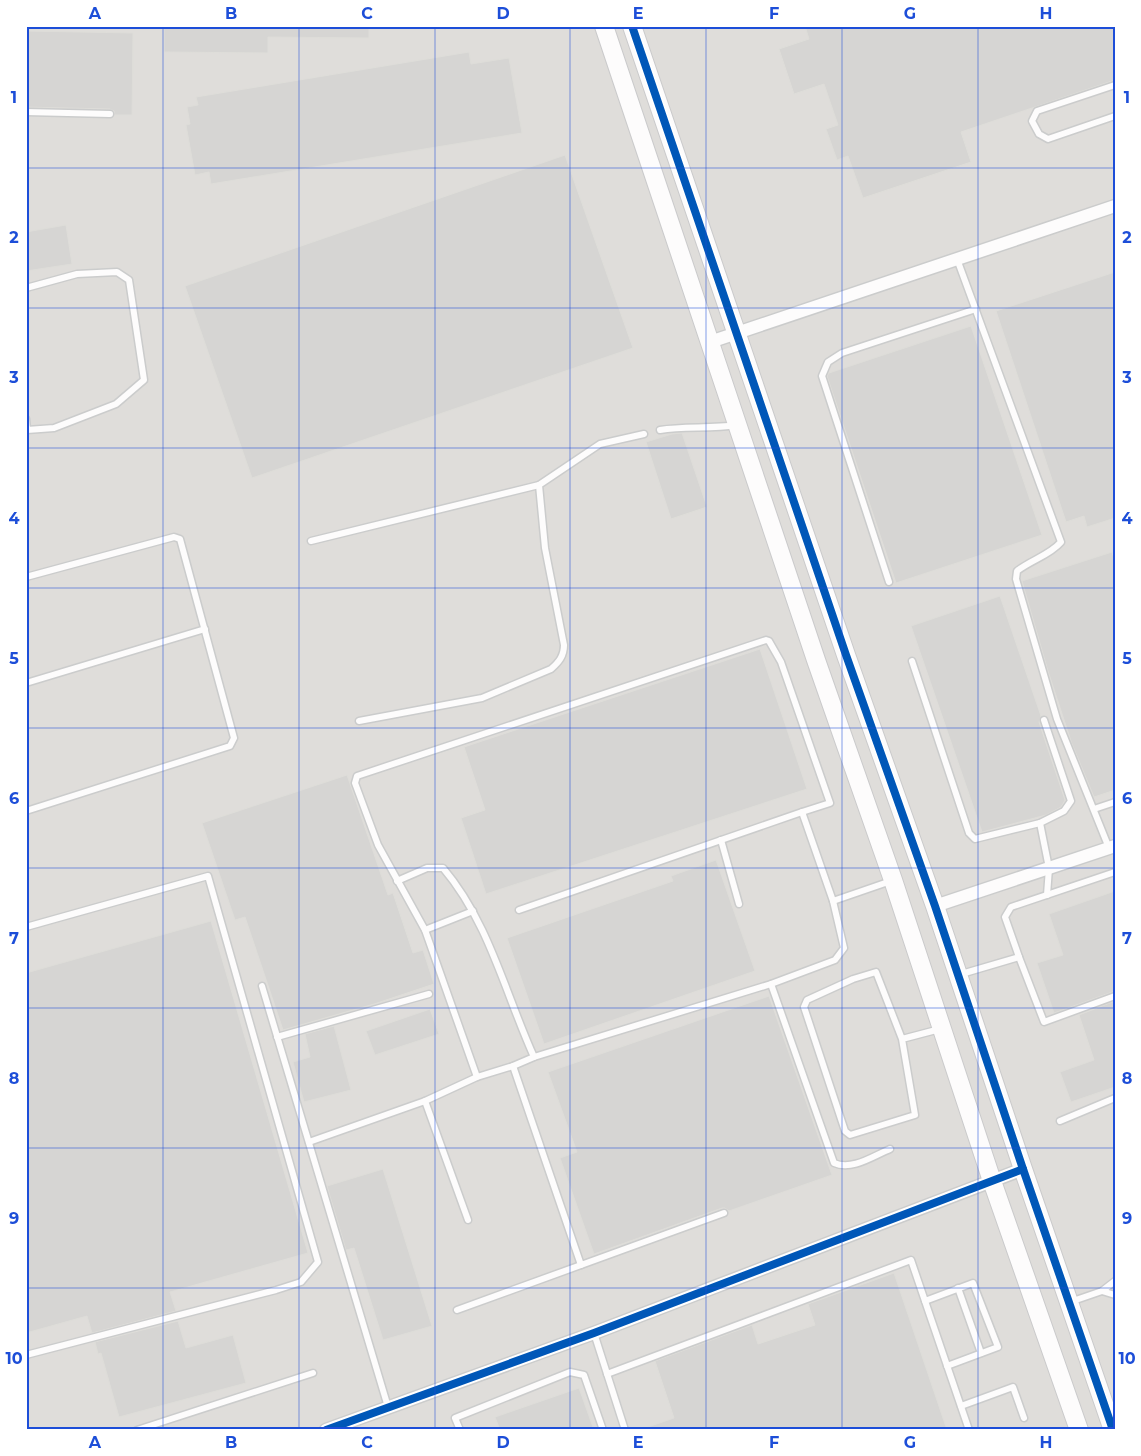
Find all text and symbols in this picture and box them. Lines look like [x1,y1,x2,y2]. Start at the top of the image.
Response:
text: A [88,4,102,23]
text: B [225,4,237,23]
text: C [361,4,373,23]
text: D [496,4,510,23]
text: E [633,4,643,23]
text: F [769,4,779,23]
text: G [904,4,916,23]
text: H [1040,4,1052,23]
text: 1 [11,88,17,107]
text: 1 [1124,88,1130,107]
text: 2 [9,228,19,247]
text: 2 [1122,228,1132,247]
text: 3 [8,368,19,387]
text: 3 [1121,368,1132,387]
text: 4 [8,509,20,528]
text: 4 [1121,509,1133,528]
text: 5 [9,649,19,668]
text: 5 [1122,649,1132,668]
text: 6 [9,789,19,808]
text: 6 [1122,789,1132,808]
text: 7 [9,929,19,948]
text: 7 [1122,929,1132,948]
text: 8 [9,1069,19,1088]
text: 8 [1122,1069,1132,1088]
text: 9 [9,1209,19,1228]
text: 9 [1122,1209,1132,1228]
text: 10 [5,1349,23,1368]
text: 10 [1118,1349,1136,1368]
text: A [88,1433,102,1452]
text: B [225,1433,237,1452]
text: C [361,1433,373,1452]
text: D [496,1433,510,1452]
text: E [633,1433,643,1452]
text: F [769,1433,779,1452]
text: G [904,1433,916,1452]
text: H [1040,1433,1052,1452]

